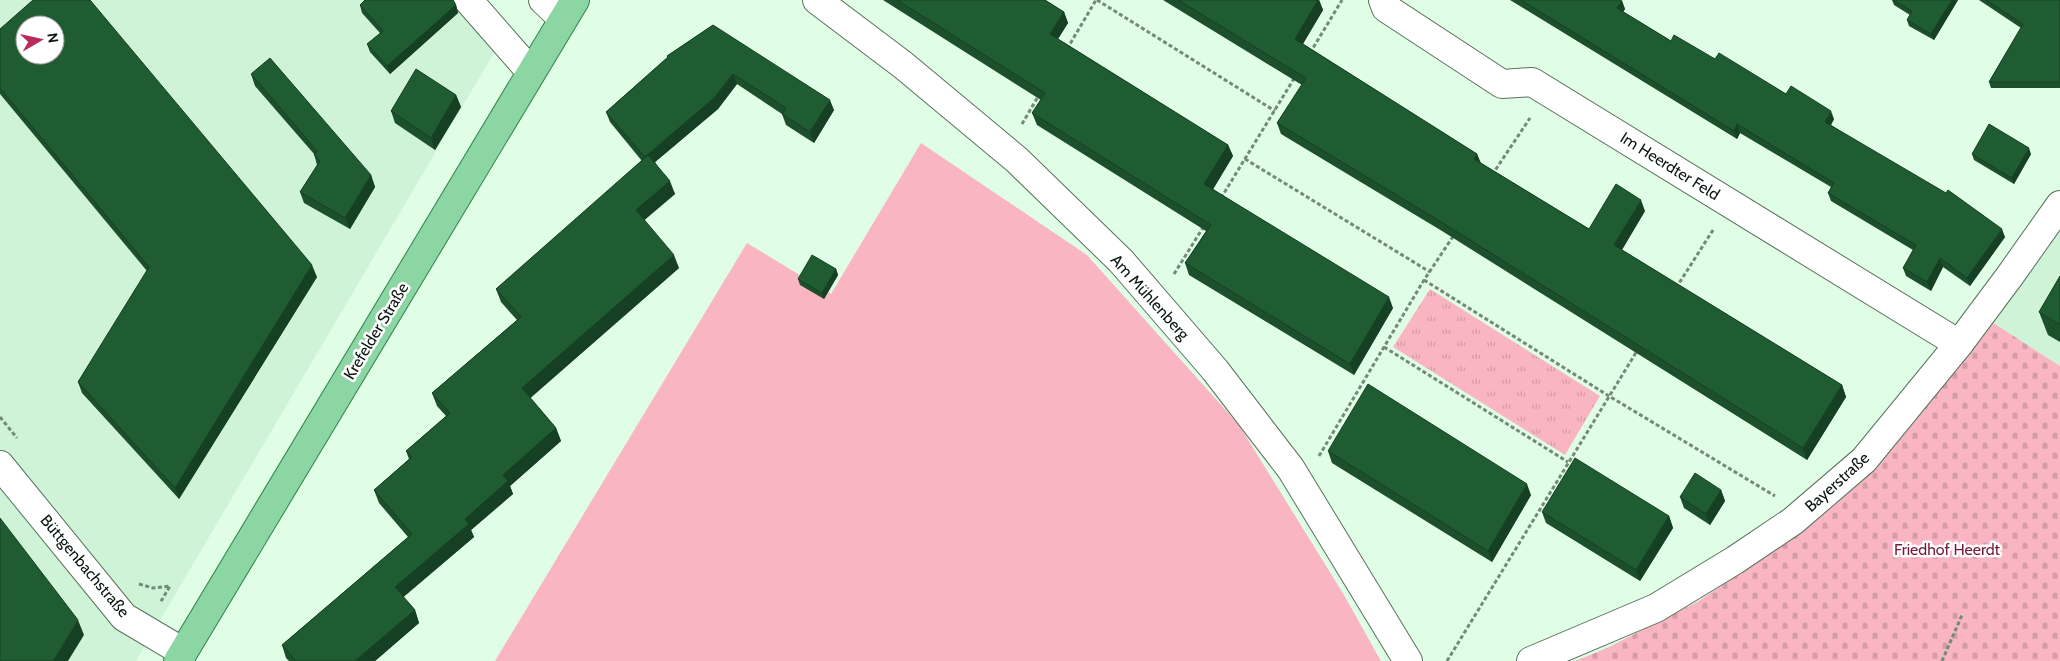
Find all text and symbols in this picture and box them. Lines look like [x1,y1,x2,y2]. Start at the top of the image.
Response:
north arrow [15,15,65,65]
text: N [43,32,63,44]
street label: Im Heerdter Feld [1617,128,1723,204]
street label: Am Mühlenberg [1107,250,1194,344]
street label: Krefelder Straße [340,279,412,383]
street label: Bayerstraße [1801,448,1873,516]
street label: Büttgenbachstraße [37,511,133,621]
park label: Friedhof Heerdt [1894,540,2001,559]

